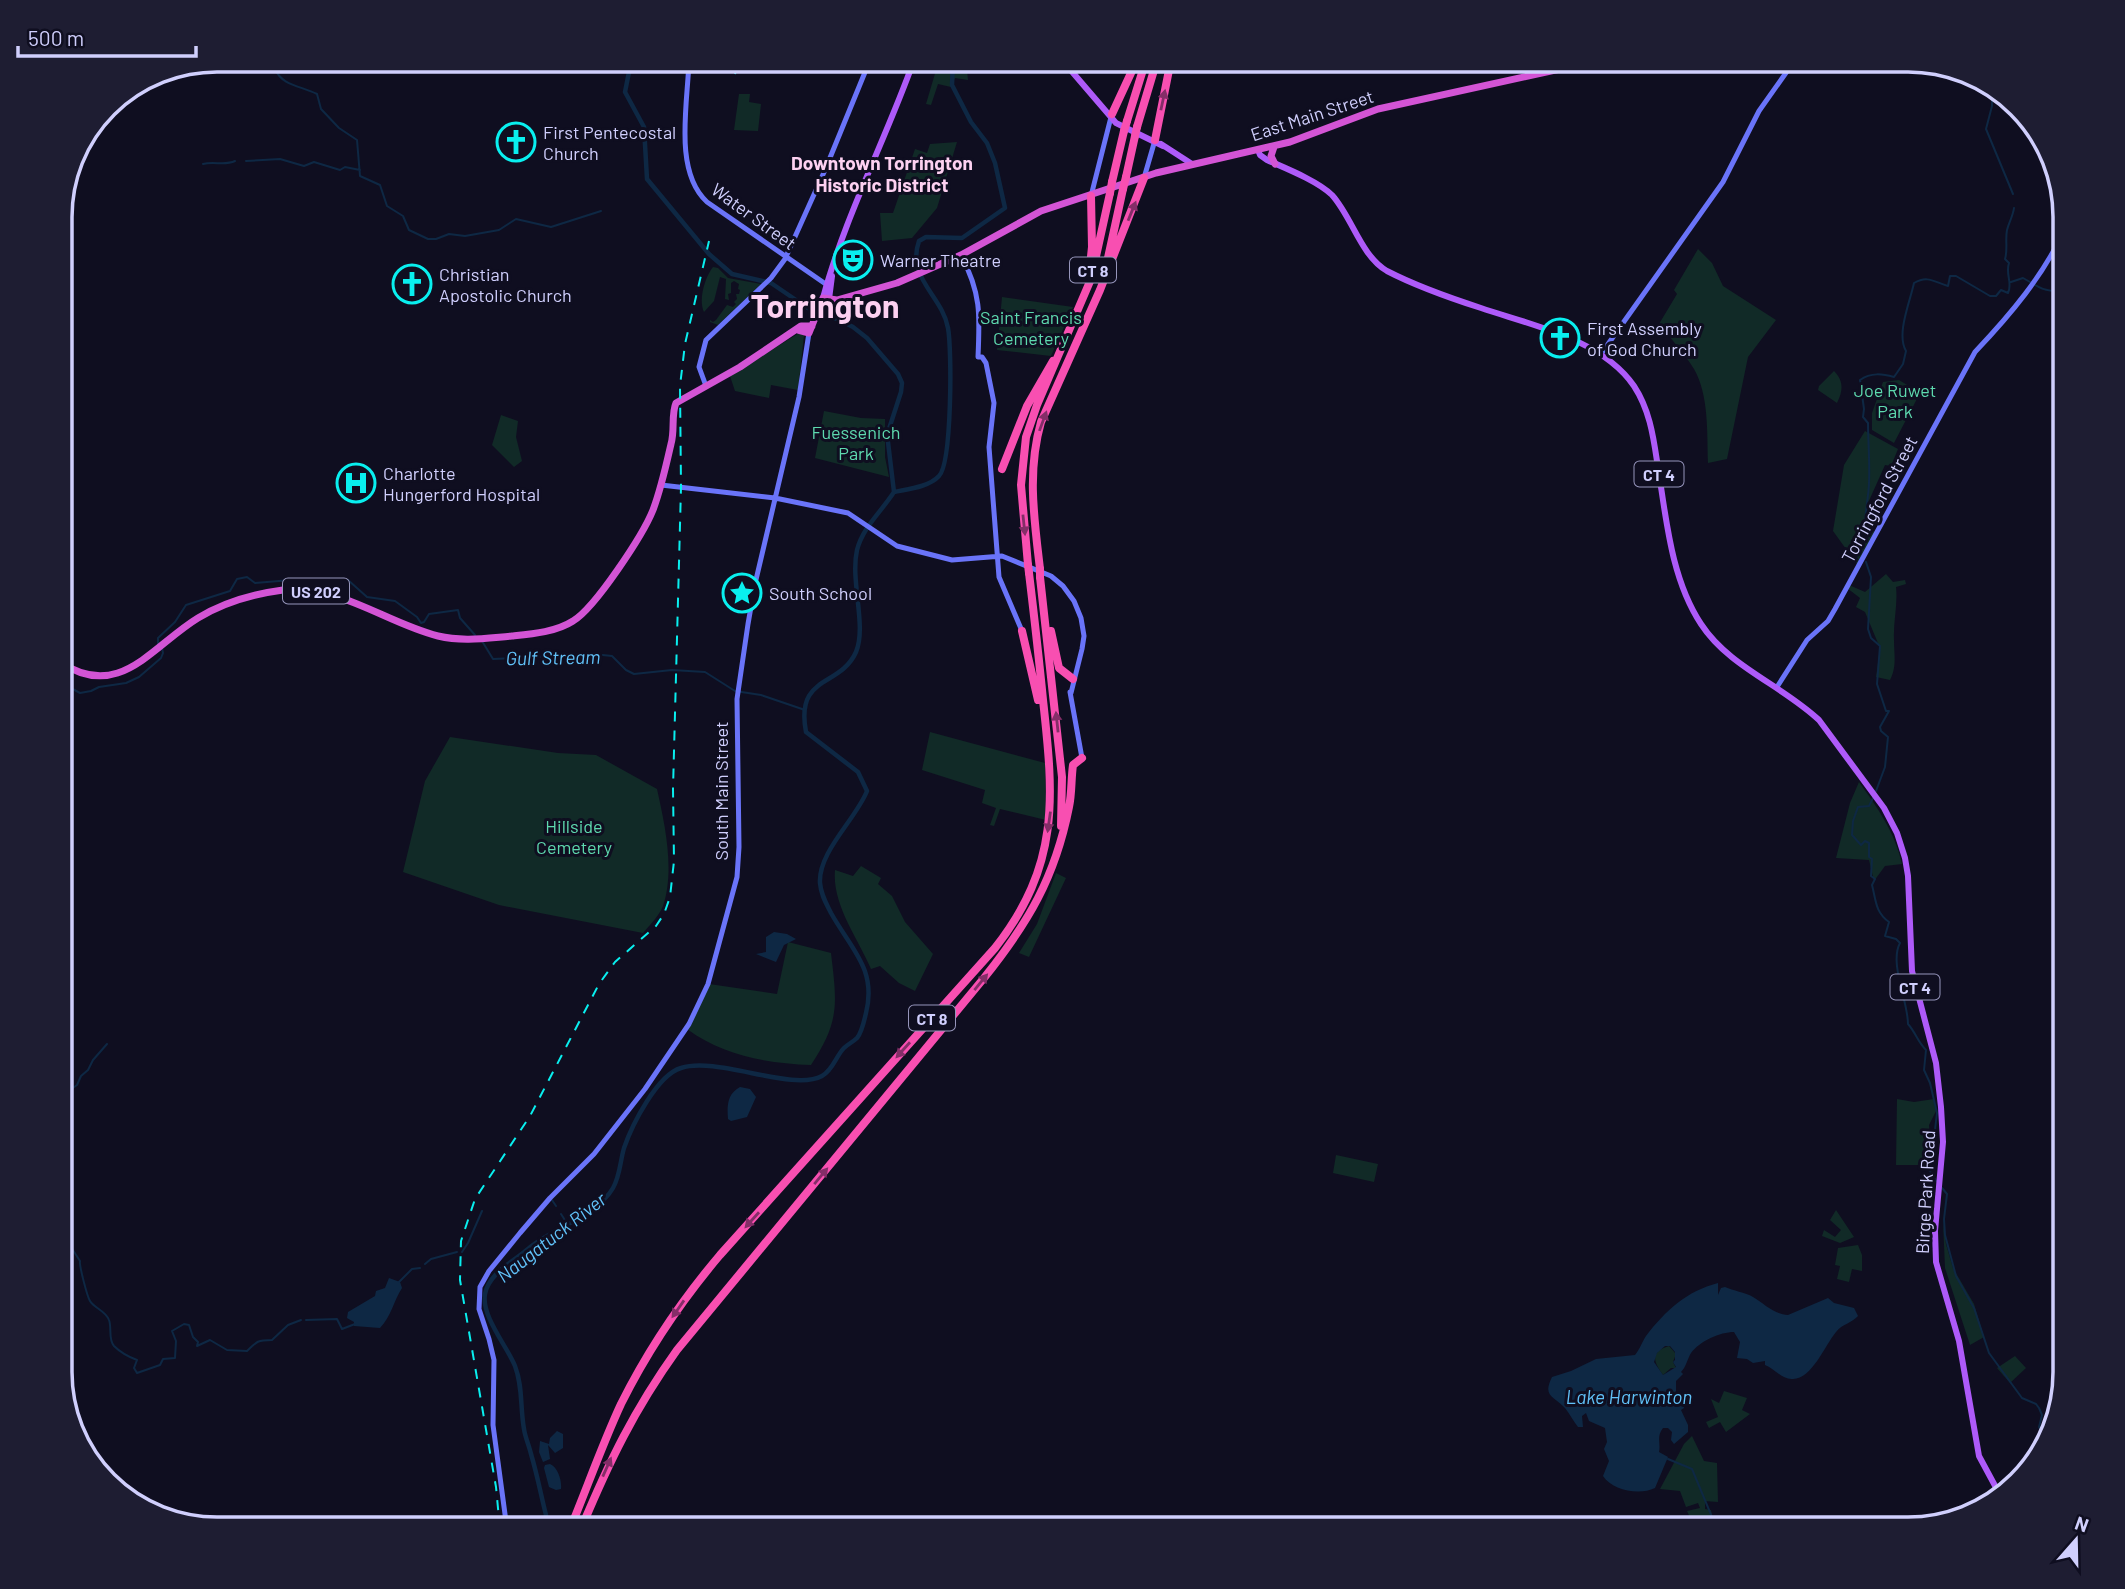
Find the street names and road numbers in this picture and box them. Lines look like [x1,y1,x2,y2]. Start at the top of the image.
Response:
street label: East Main Street [1248,85,1376,145]
street label: Water Street [707,178,801,254]
road number: CT 8 [1070,258,1116,282]
street label: Torringford Street [1836,432,1922,566]
road number: CT 4 [1634,461,1684,486]
road number: US 202 [283,578,349,604]
street label: South Main Street [710,722,732,860]
road number: CT 4 [1890,974,1940,1000]
road number: CT 8 [909,1006,955,1030]
street label: Birge Park Road [1911,1130,1939,1254]

